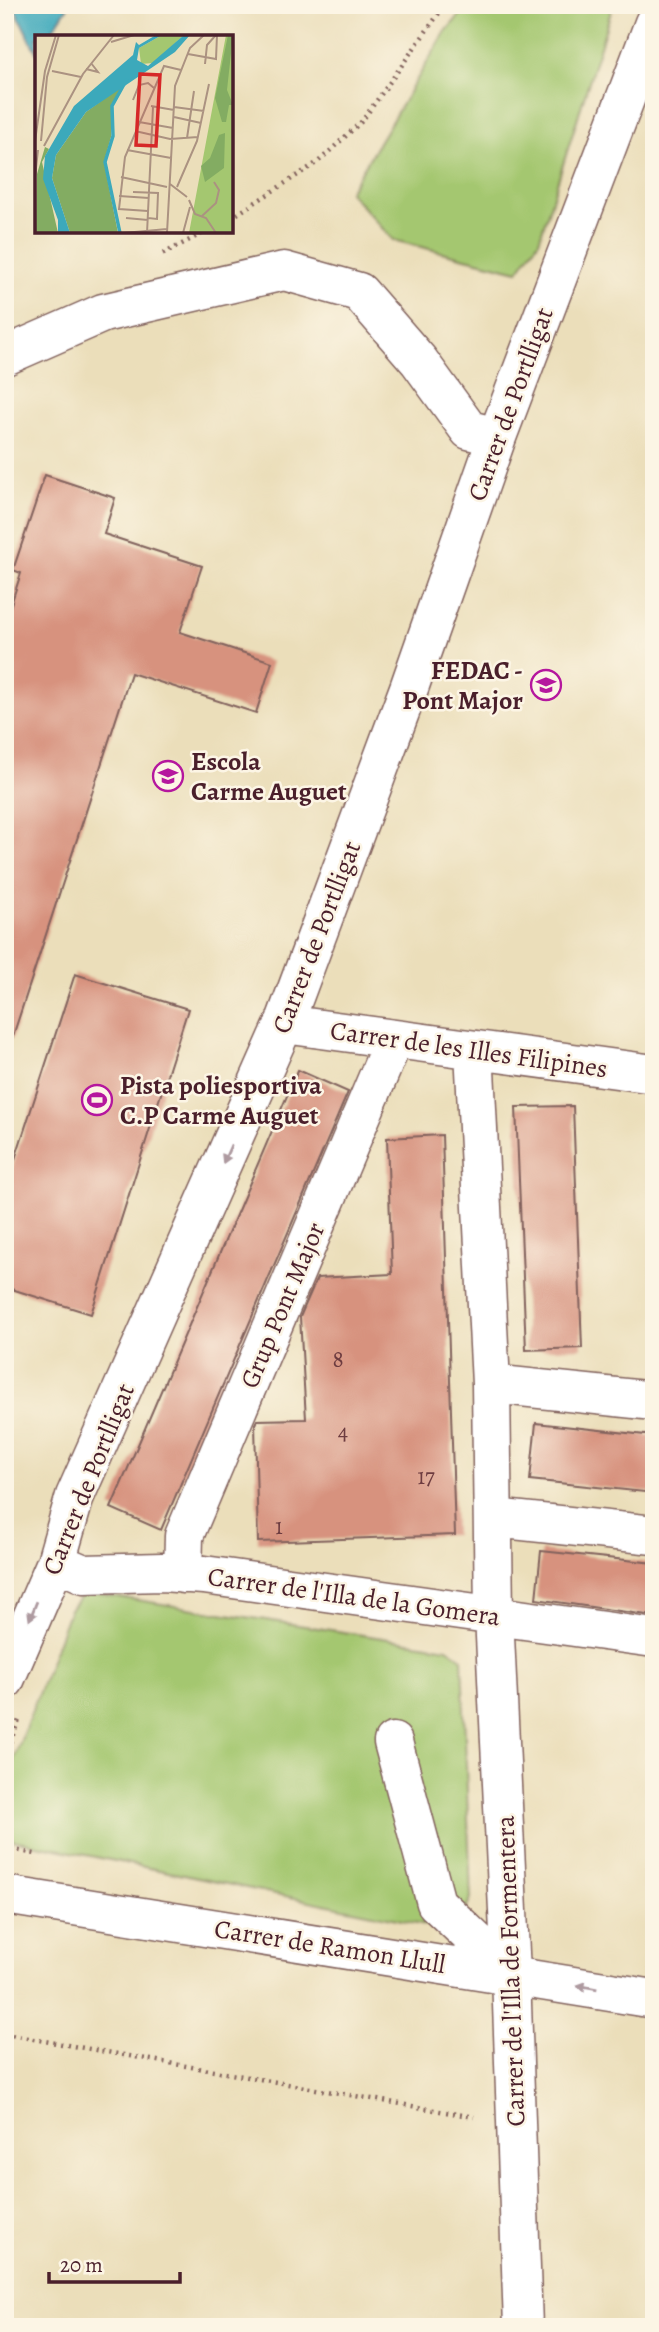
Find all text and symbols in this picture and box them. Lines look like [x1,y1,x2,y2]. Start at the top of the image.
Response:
inset map [35,35,233,233]
street label: Carrer de Portlligat [459,302,562,506]
place label: FEDAC - Pont Major [402,653,523,718]
school or university icon: FEDAC - Pont Major [529,668,563,702]
place label: Escola Carme Auguet [191,744,347,809]
school or university icon: Escola Carme Auguet [151,759,185,793]
street label: Carrer de Portlligat [264,835,369,1038]
street label: Carrer de les Illes Filipines [328,1013,610,1086]
place label: Pista poliesportiva C.P Carme Auguet [120,1068,322,1133]
sports icon: Pista poliesportiva C.P Carme Auguet [80,1083,114,1117]
one-way arrow [221,1144,232,1165]
street label: Grup Pont Major [232,1217,333,1394]
house number: 8 [332,1344,344,1375]
street label: Carrer de Portlligat [34,1378,143,1580]
house number: 4 [338,1416,348,1447]
house number: 17 [417,1461,435,1492]
house number: 1 [275,1511,283,1542]
street label: Carrer de l'Illa de la Gomera [205,1559,502,1634]
one-way arrow [28,1601,39,1622]
street label: Carrer de l'Illa de Formentera [488,1815,533,2127]
street label: Carrer de Ramon Llull [212,1911,448,1982]
one-way arrow [576,1981,598,1992]
scale bar [49,2241,180,2285]
text: 20 m [60,2251,103,2279]

